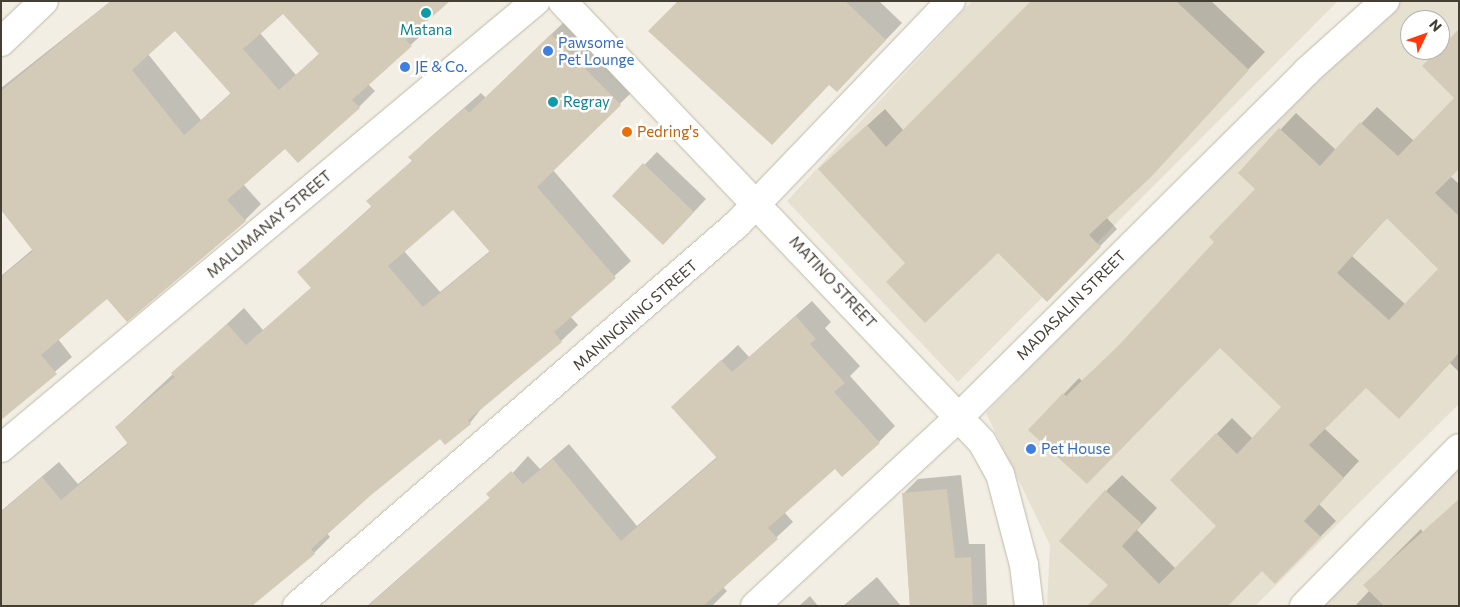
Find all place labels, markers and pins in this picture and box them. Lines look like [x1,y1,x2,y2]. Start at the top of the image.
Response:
marker: Matana [420,7,432,19]
place label: Matana [400,21,452,39]
place label: Pawsome Pet Lounge [558,33,634,68]
marker: Pawsome Pet Lounge [542,45,554,57]
place label: JE & Co. [415,58,467,76]
marker: JE & Co. [399,61,411,73]
place label: Regray [563,93,610,111]
marker: Regray [547,96,559,108]
place label: Pedring's [637,123,699,141]
marker: Pedring's [621,126,633,138]
place label: Pet House [1041,440,1110,458]
marker: Pet House [1025,443,1037,455]

